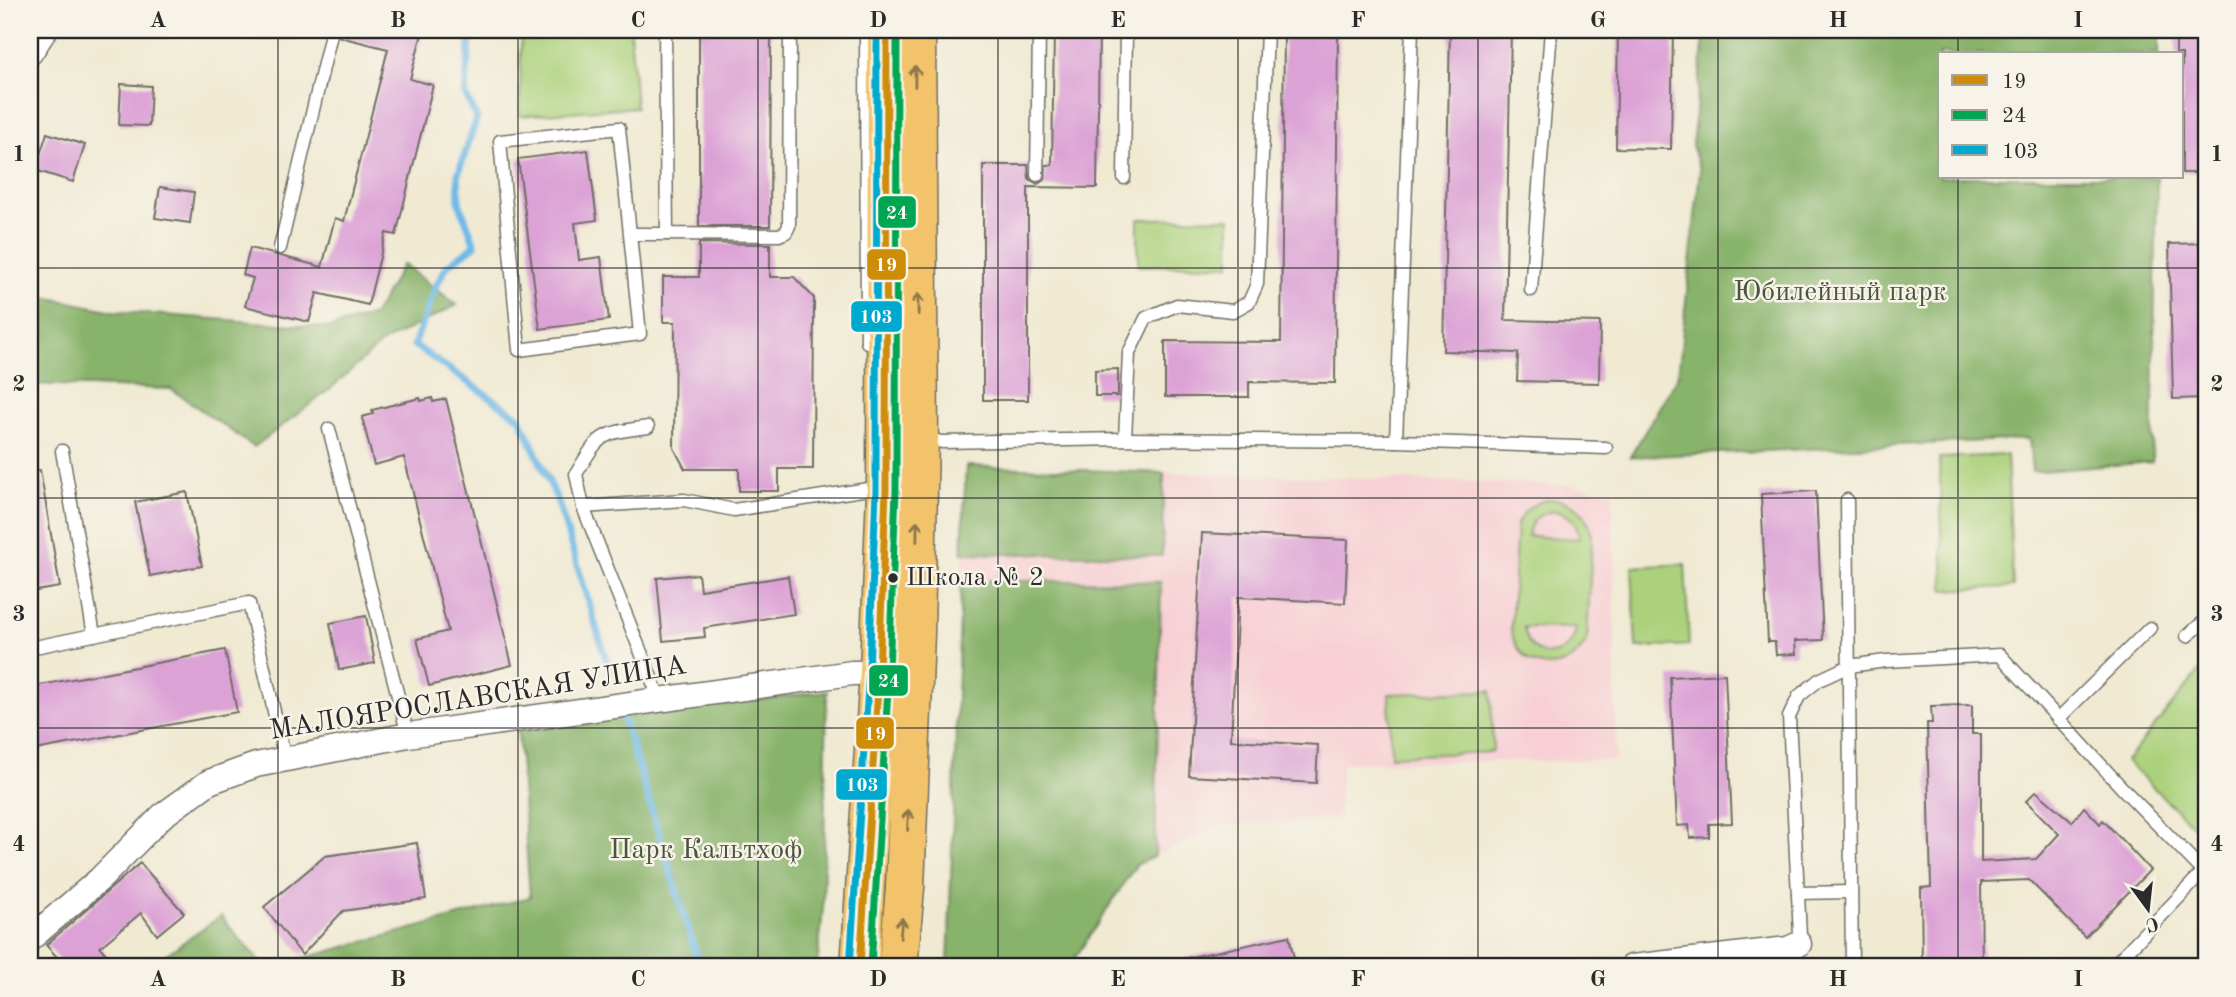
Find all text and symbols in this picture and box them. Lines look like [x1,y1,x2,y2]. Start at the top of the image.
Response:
text: A [149,9,167,32]
text: B [390,9,406,32]
text: C [630,9,646,32]
text: D [869,9,887,32]
text: E [1110,9,1126,32]
text: F [1350,9,1366,32]
text: G [1590,9,1606,32]
text: H [1829,9,1847,32]
text: I [2073,9,2083,32]
legend [1938,52,2184,178]
one-way arrow [908,65,922,88]
text: 19 [2002,72,2026,93]
text: 24 [2002,106,2026,127]
text: 103 [2002,142,2039,163]
text: 1 [12,143,26,166]
text: 1 [2210,143,2224,166]
line badge: 24 [877,195,917,229]
text: 24 [886,205,908,224]
line badge: 19 [866,248,907,281]
text: 19 [875,257,897,276]
park label: Юбилейный парк [1733,279,1947,307]
one-way arrow [911,292,924,315]
line badge: 103 [850,300,903,333]
text: 103 [859,309,893,328]
text: 2 [12,373,26,396]
text: 2 [2210,373,2224,396]
one-way arrow [911,520,924,543]
place label: Школа № 2 [906,565,1044,591]
marker: Школа № 2 [886,571,900,585]
text: 3 [12,603,26,626]
text: 3 [2210,603,2224,626]
street label: МАЛОЯРОСЛАВСКАЯ УЛИЦА [268,652,688,746]
line badge: 24 [868,664,909,697]
text: 24 [878,673,900,692]
line badge: 19 [855,716,895,750]
text: 19 [864,726,886,745]
line badge: 103 [835,768,888,801]
text: 103 [845,777,879,796]
one-way arrow [901,809,914,832]
text: 4 [12,833,26,856]
text: 4 [2210,833,2224,856]
park label: Парк Кальтхоф [609,837,803,865]
north arrow [2114,874,2184,944]
text: С [2143,912,2160,934]
one-way arrow [895,917,908,940]
text: A [149,968,167,991]
text: B [390,968,406,991]
text: C [630,968,646,991]
text: D [869,968,887,991]
text: E [1110,968,1126,991]
text: F [1350,968,1366,991]
text: G [1590,968,1606,991]
text: H [1829,968,1847,991]
text: I [2073,968,2083,991]

